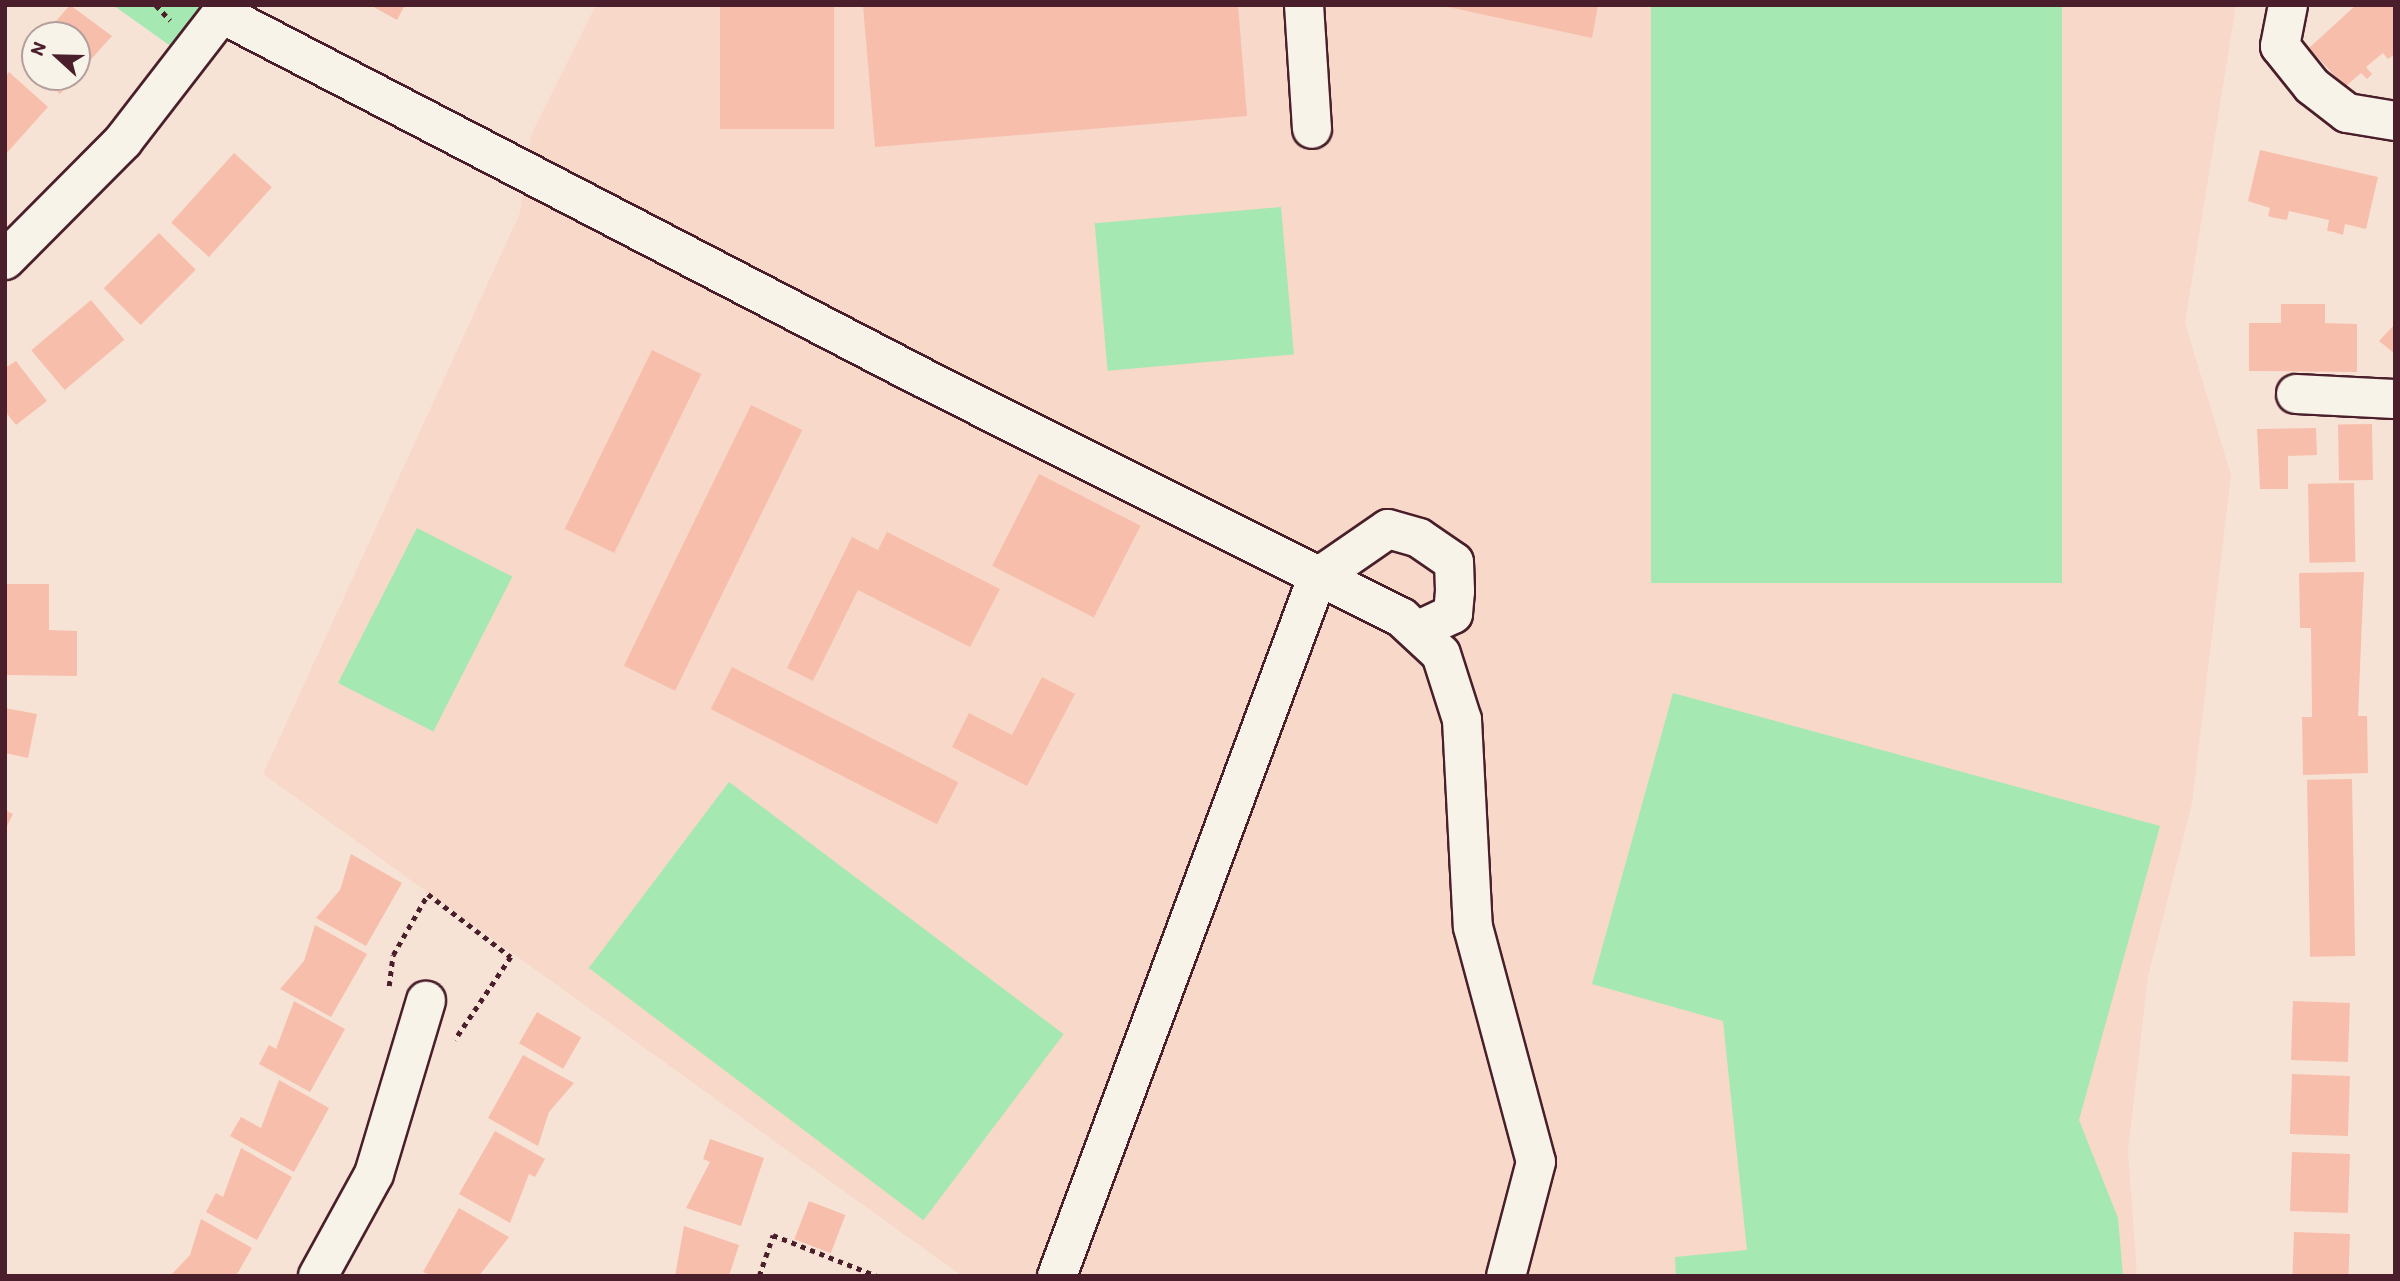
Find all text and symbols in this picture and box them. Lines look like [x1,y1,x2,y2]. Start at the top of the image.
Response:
north arrow [21,21,91,91]
text: N [25,38,51,59]

